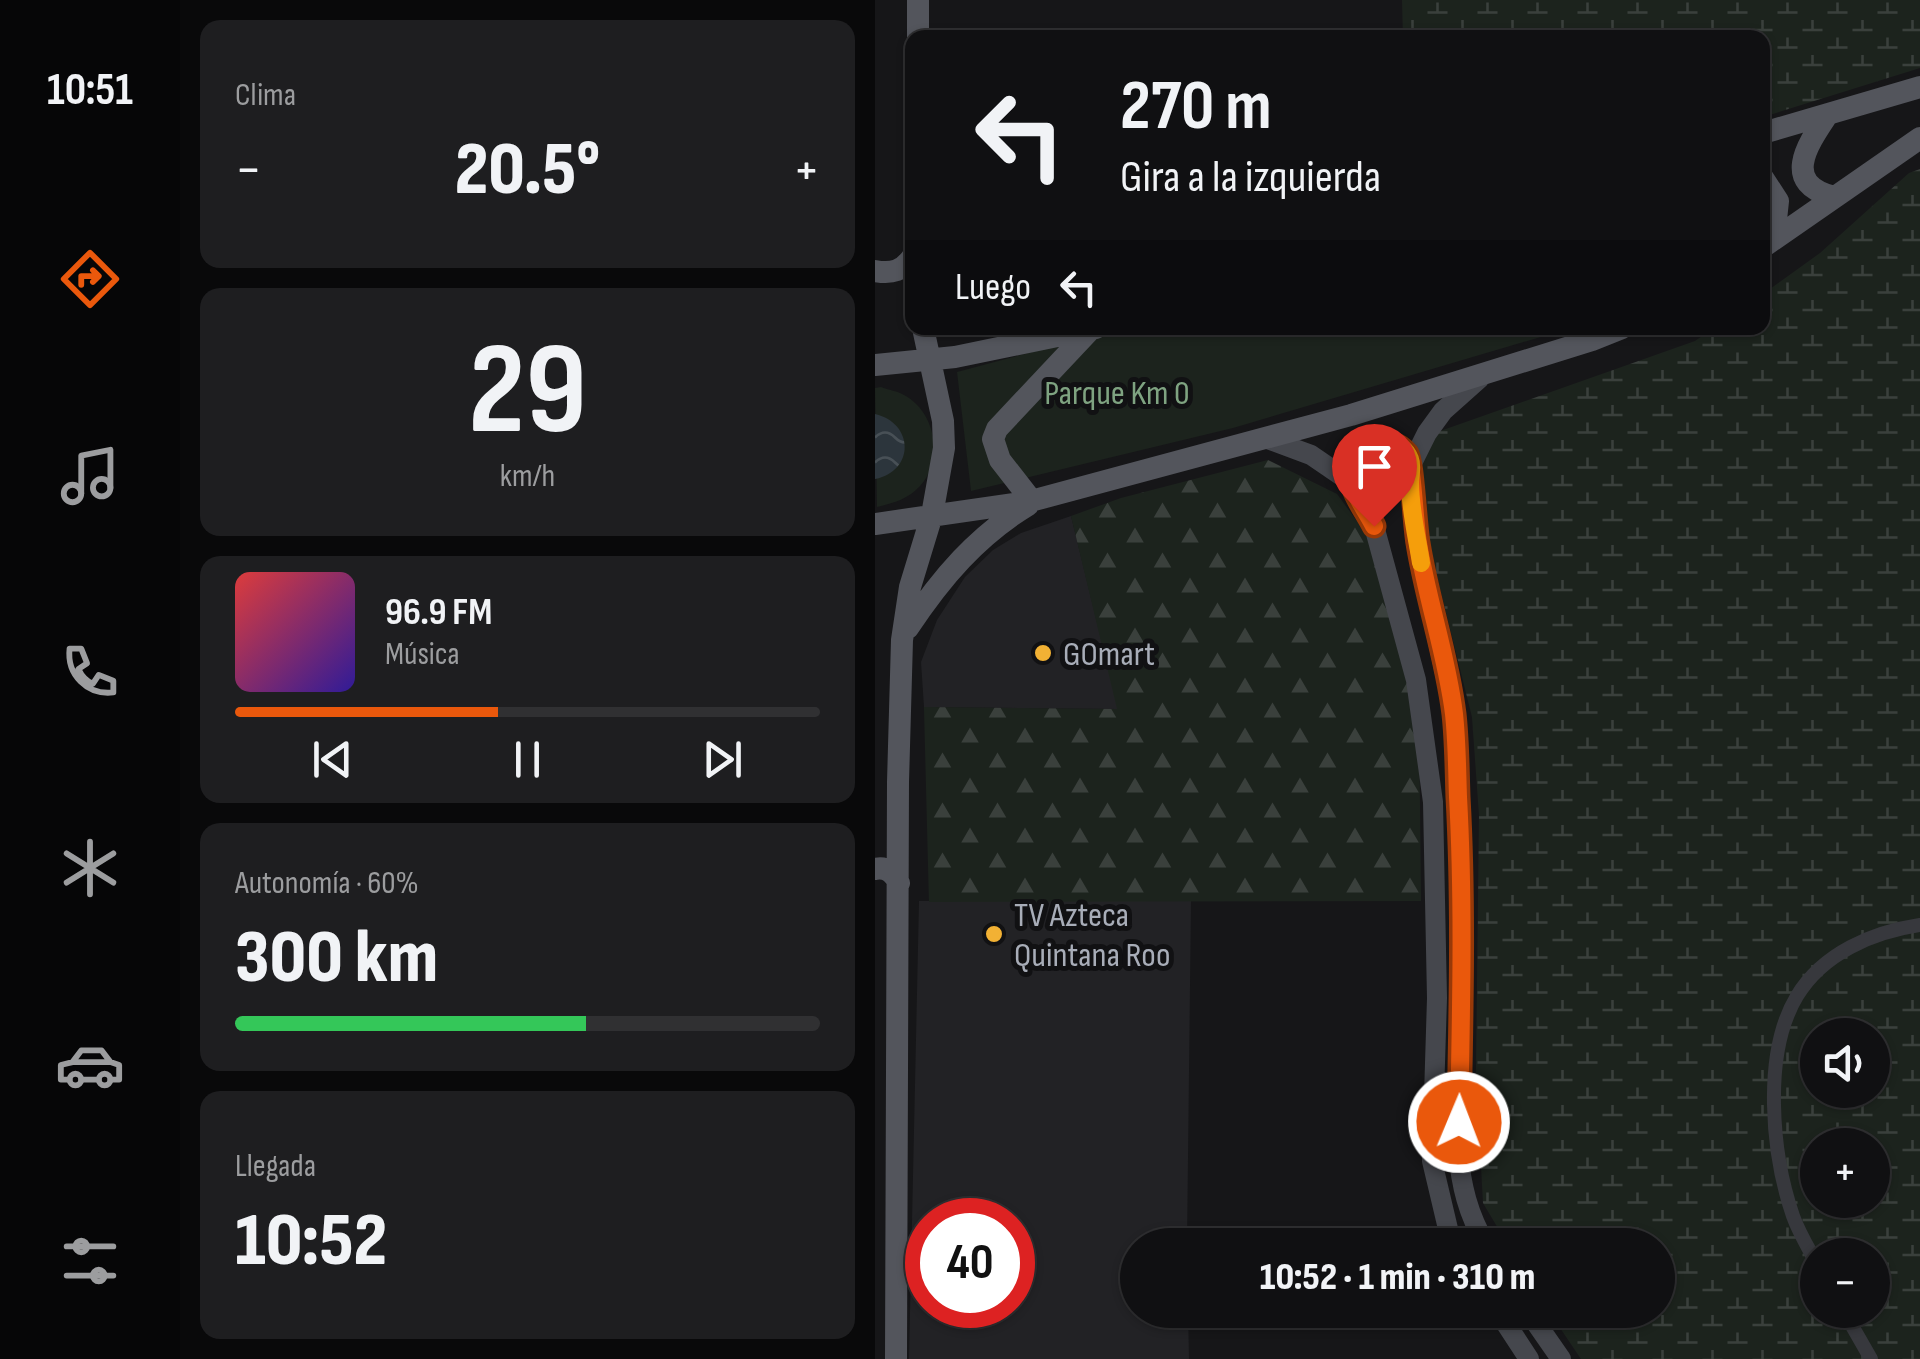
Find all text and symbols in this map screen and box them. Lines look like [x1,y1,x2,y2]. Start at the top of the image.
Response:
text: 10:51 [47,63,133,118]
text: 270 m [1120,65,1272,149]
icon: left [955,70,1085,200]
text: Clima [235,76,296,115]
text: 20.5° [455,125,600,216]
text: − [235,137,262,204]
text: + [793,137,820,204]
text: Gira a la izquierda [1120,150,1381,205]
icon: directions [55,244,125,314]
icon: left [1051,260,1106,315]
text: Luego [955,265,1031,310]
text: 29 [468,314,587,470]
park label: Parque Km 0 [1044,372,1190,415]
pin [1332,424,1417,527]
icon: arrive [1347,439,1402,494]
icon: music [55,441,125,511]
text: km/h [500,457,555,496]
text: 96.9 FM [385,590,492,635]
place label: GOmart [1063,633,1155,676]
text: Música [385,635,460,674]
icon: phone [55,637,125,707]
marker: GOmart [1032,642,1054,664]
icon: previous [305,732,360,787]
icon: pause [500,732,555,787]
icon: next [695,732,750,787]
icon: climate [55,833,125,903]
text: Autonomía · 60% [235,864,419,903]
place label: TV Azteca Quintana Roo [1014,894,1170,977]
text: 300 km [235,913,438,1004]
marker: TV Azteca Quintana Roo [983,923,1005,945]
map controls [1800,1018,1890,1328]
button: sound [1800,1018,1890,1108]
icon: car [55,1030,125,1100]
position arrow [1407,1070,1511,1174]
button: + [1800,1128,1890,1218]
text: Llegada [235,1147,316,1186]
text: 10:52 [235,1196,387,1287]
speed limit sign: 40 [905,1198,1035,1328]
icon: filters [55,1226,125,1296]
button: − [1800,1238,1890,1328]
text: 10:52 · 1 min · 310 m [1260,1255,1535,1300]

